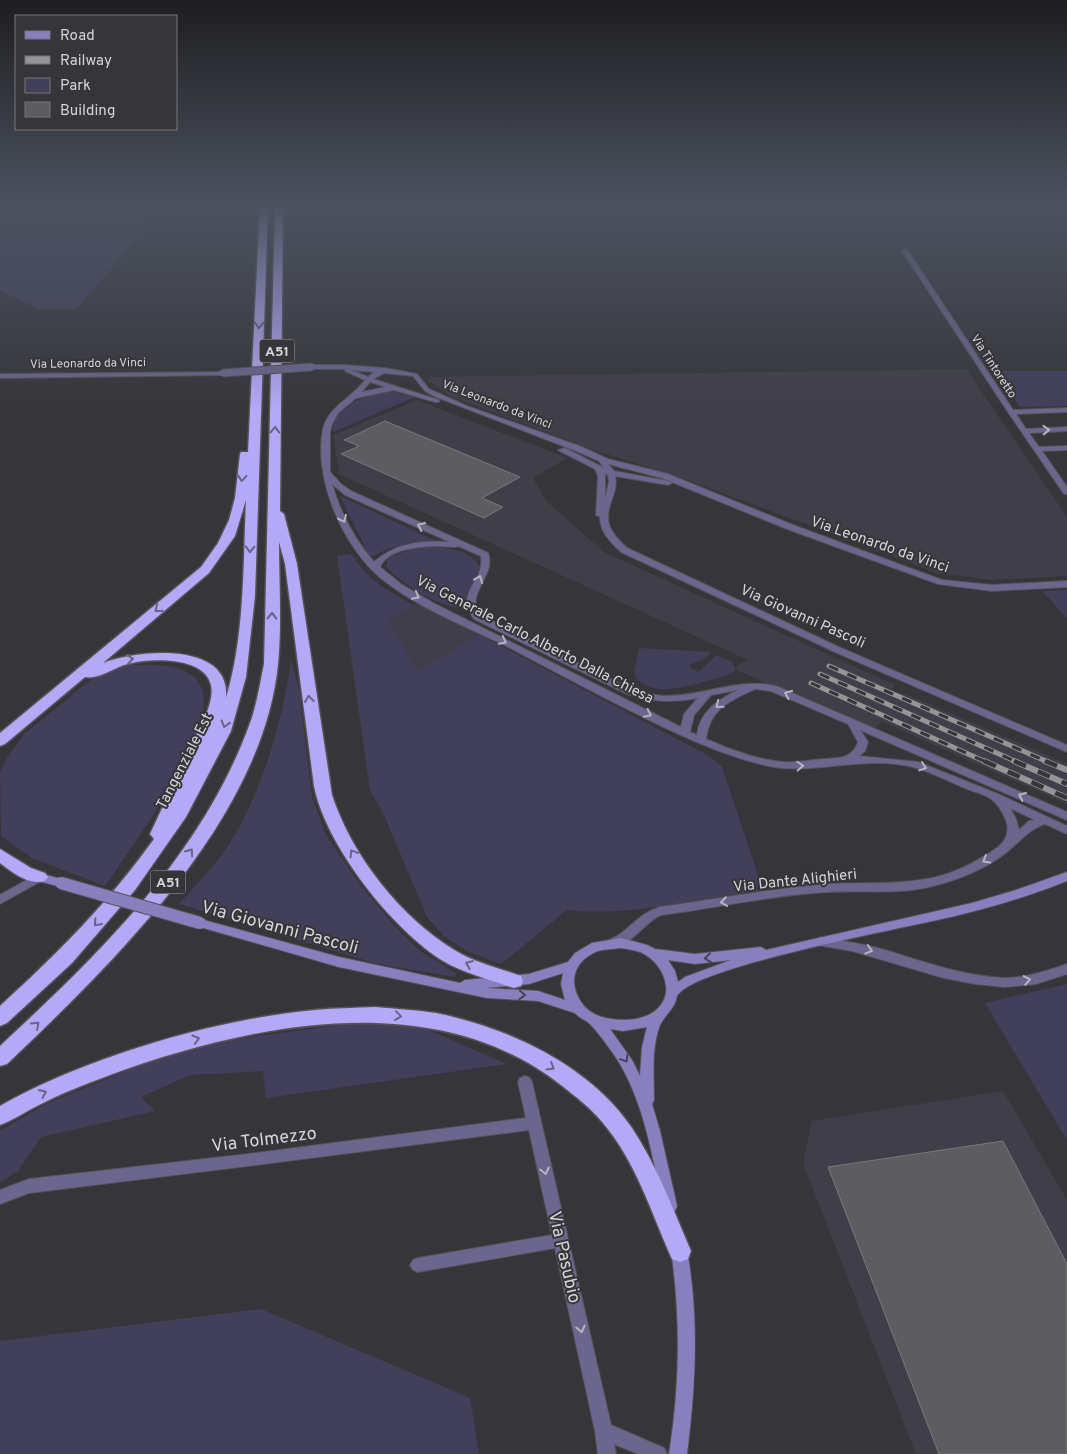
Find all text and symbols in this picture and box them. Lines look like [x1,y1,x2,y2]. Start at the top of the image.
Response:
legend [15,15,178,130]
text: Road [60,27,95,46]
text: Railway [60,52,112,71]
text: Park [60,77,91,96]
text: Building [60,102,115,121]
one-way arrow [253,321,264,329]
street label: Via Tintoretto [966,331,1020,402]
road number: A51 [260,340,294,362]
street label: Via Leonardo da Vinci [30,355,146,373]
street label: Via Leonardo da Vinci [440,377,554,433]
one-way arrow [1042,425,1050,435]
one-way arrow [270,426,280,434]
one-way arrow [236,475,247,483]
street label: Via Leonardo da Vinci [808,513,951,578]
one-way arrow [337,514,347,523]
one-way arrow [417,522,426,533]
one-way arrow [244,546,255,554]
street label: Via Generale Carlo Alberto Dalla Chiesa [412,572,656,709]
one-way arrow [473,575,484,584]
street label: Via Giovanni Pascoli [737,581,868,654]
one-way arrow [410,590,419,600]
one-way arrow [155,604,164,612]
one-way arrow [266,611,277,619]
one-way arrow [498,635,507,645]
one-way arrow [127,654,135,665]
one-way arrow [784,690,793,700]
one-way arrow [304,695,315,703]
one-way arrow [716,700,725,708]
one-way arrow [643,708,652,718]
street label: Tangenziale Est [153,710,218,813]
one-way arrow [221,719,231,728]
one-way arrow [796,760,804,771]
one-way arrow [918,761,927,771]
one-way arrow [1019,793,1028,803]
one-way arrow [184,848,193,857]
one-way arrow [350,850,360,859]
one-way arrow [982,853,991,863]
street label: Via Dante Alighieri [732,866,858,897]
road number: A51 [150,870,186,894]
street label: Via Giovanni Pascoli [198,896,361,961]
one-way arrow [720,897,729,907]
one-way arrow [94,917,103,926]
one-way arrow [864,945,872,955]
one-way arrow [704,952,712,963]
one-way arrow [465,959,474,970]
one-way arrow [1022,976,1031,986]
one-way arrow [518,989,526,1000]
one-way arrow [394,1010,402,1021]
one-way arrow [30,1021,39,1030]
one-way arrow [191,1034,200,1044]
one-way arrow [618,1053,628,1062]
one-way arrow [545,1060,554,1070]
one-way arrow [38,1089,47,1099]
street label: Via Tolmezzo [210,1123,318,1158]
one-way arrow [539,1166,550,1175]
street label: Via Pasubio [542,1209,585,1306]
one-way arrow [575,1325,586,1333]

